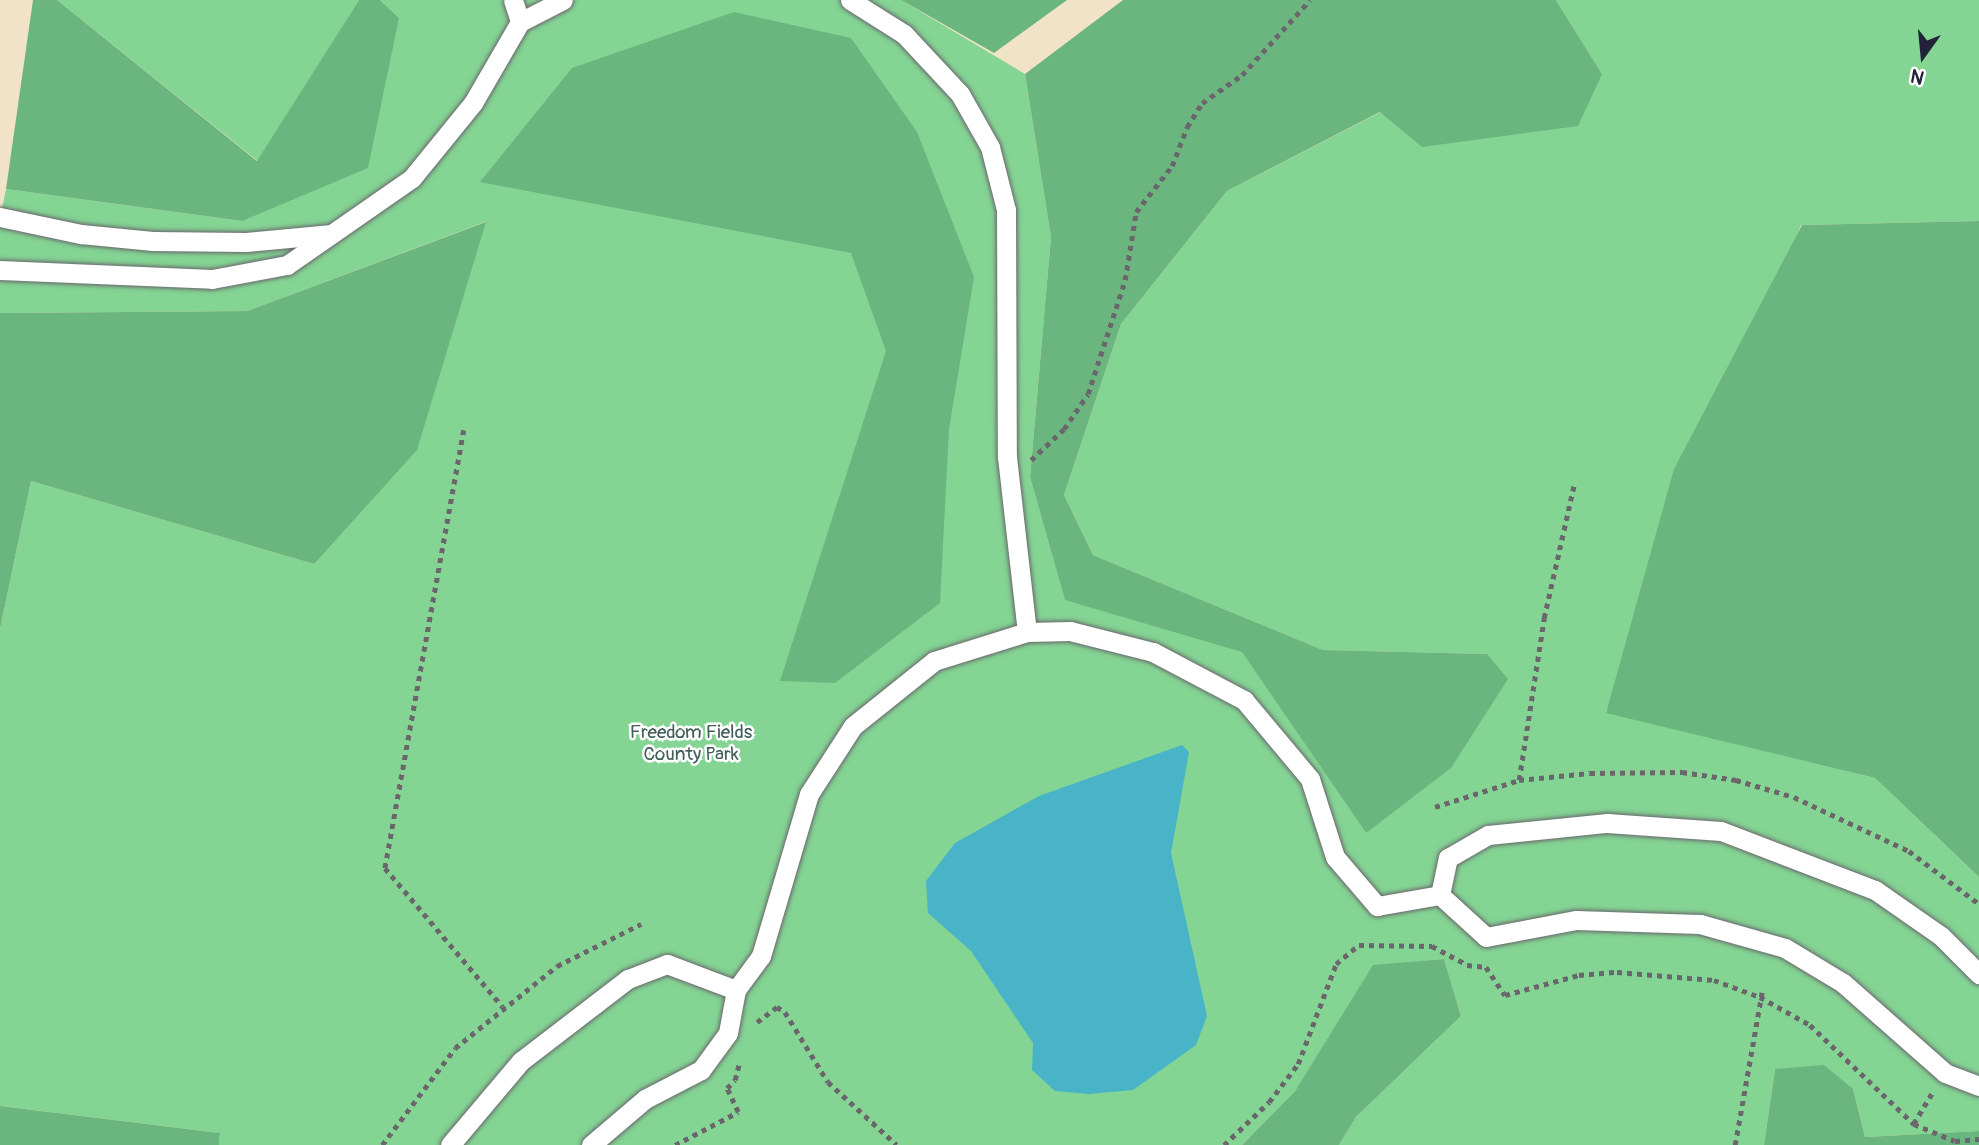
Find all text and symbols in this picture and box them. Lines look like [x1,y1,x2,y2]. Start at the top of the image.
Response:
north arrow [1888,21,1958,91]
text: N [1908,63,1927,90]
park label: Freedom Fields County Park [630,722,752,766]

